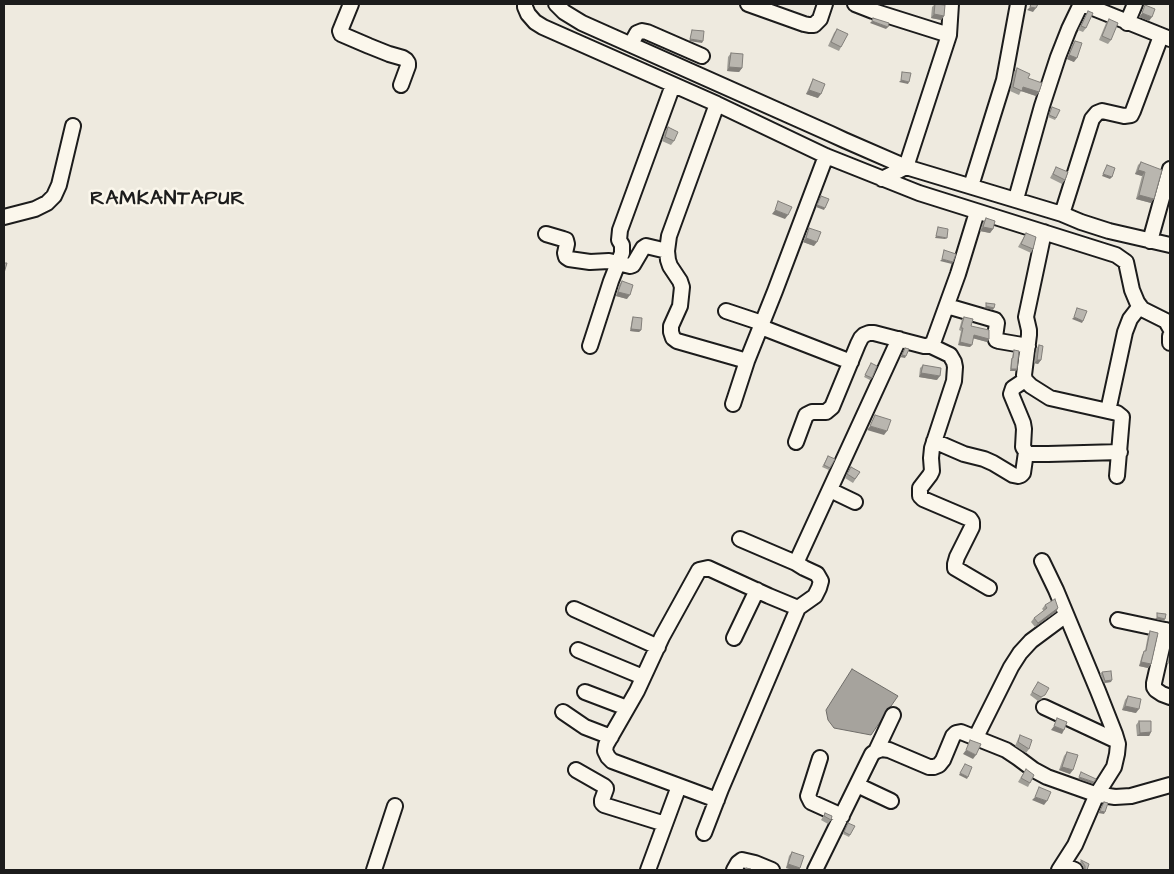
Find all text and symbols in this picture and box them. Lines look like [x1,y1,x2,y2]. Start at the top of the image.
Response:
district label: RAMKANTAPUR [89,188,247,212]

